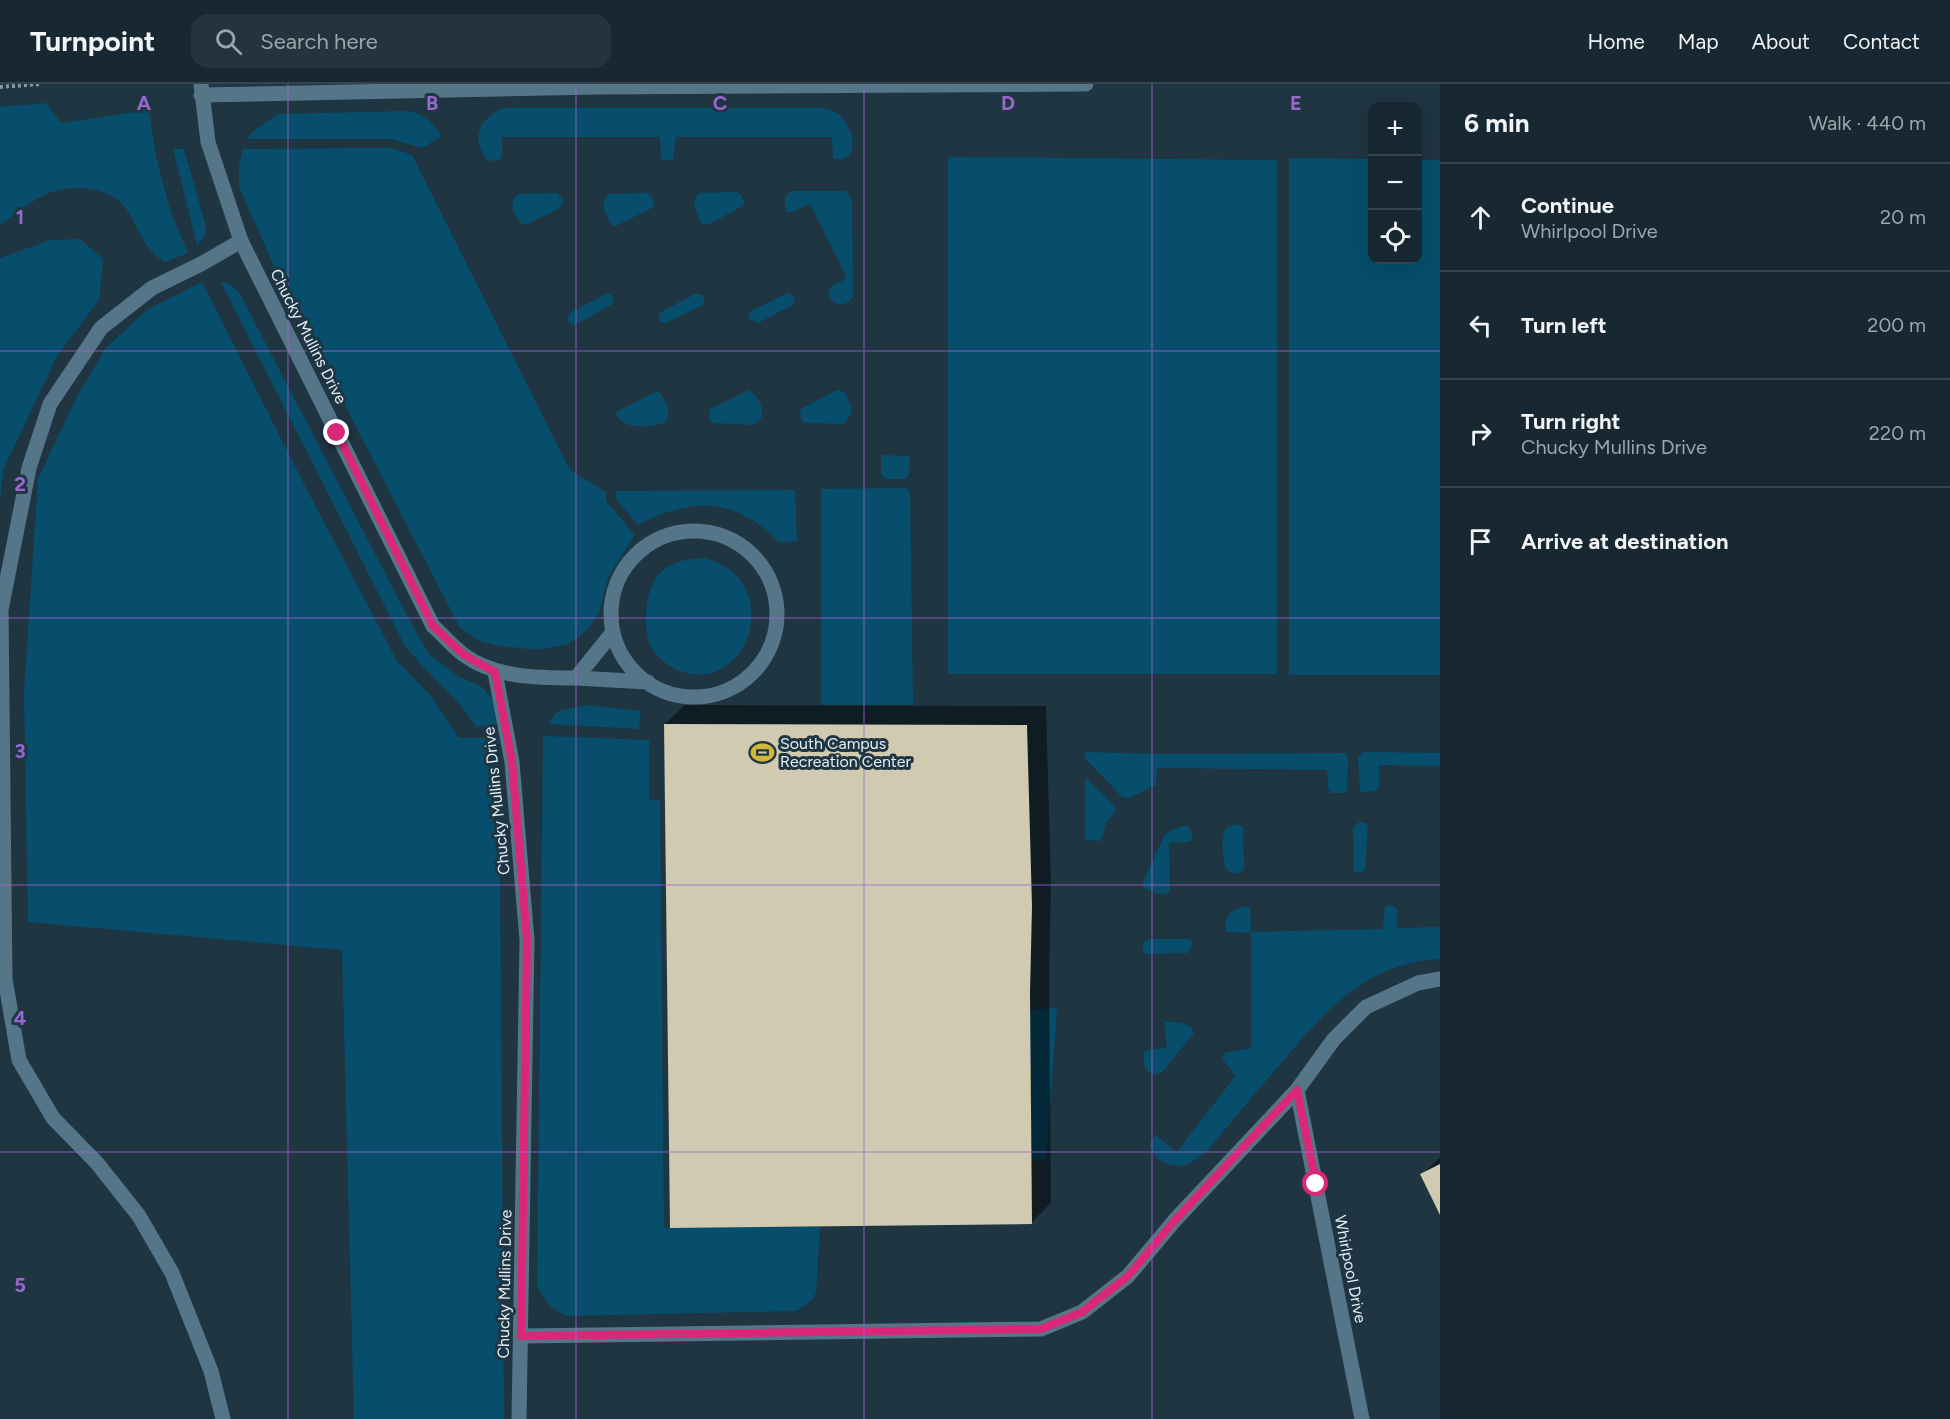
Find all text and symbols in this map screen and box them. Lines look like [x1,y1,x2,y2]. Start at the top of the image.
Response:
search box [191,14,611,68]
text: Turnpoint [30,24,155,58]
icon: search [212,25,245,58]
text: Search here [260,28,378,55]
text: Home [1588,29,1645,54]
text: Map [1678,29,1719,54]
text: About [1752,29,1810,54]
text: Contact [1843,29,1920,54]
text: A [137,91,152,115]
text: B [426,91,438,115]
text: C [713,91,727,115]
text: D [1001,91,1015,115]
text: E [1290,91,1302,115]
map controls [1368,102,1422,264]
button: + [1368,102,1422,156]
text: 6 min [1464,107,1530,139]
text: Walk · 440 m [1809,111,1926,135]
button: − [1368,156,1422,210]
text: Continue [1521,192,1614,219]
icon: ahead [1464,201,1497,234]
text: 1 [16,205,24,229]
text: 20 m [1880,205,1926,229]
button: locate [1368,210,1422,264]
text: Whirlpool Drive [1521,219,1658,243]
street label: Chucky Mullins Drive [266,266,351,407]
icon: left [1464,309,1497,342]
text: Turn left [1521,312,1607,339]
text: 200 m [1867,313,1926,337]
text: Turn right [1521,408,1620,435]
icon: right [1464,417,1497,450]
route end [323,419,349,445]
text: 220 m [1869,421,1926,445]
text: Chucky Mullins Drive [1521,435,1707,459]
text: 2 [14,472,26,496]
icon: arrive [1464,525,1497,558]
text: Arrive at destination [1521,528,1729,555]
street label: Chucky Mullins Drive [479,726,514,876]
place label: South Campus Recreation Center [780,734,912,771]
text: 3 [14,739,26,763]
sports icon: South Campus Recreation Center [749,739,775,765]
text: 4 [14,1006,27,1030]
route start [1302,1170,1328,1196]
street label: Chucky Mullins Drive [494,1209,515,1359]
street label: Whirlpool Drive [1331,1214,1370,1325]
text: 5 [14,1273,26,1297]

